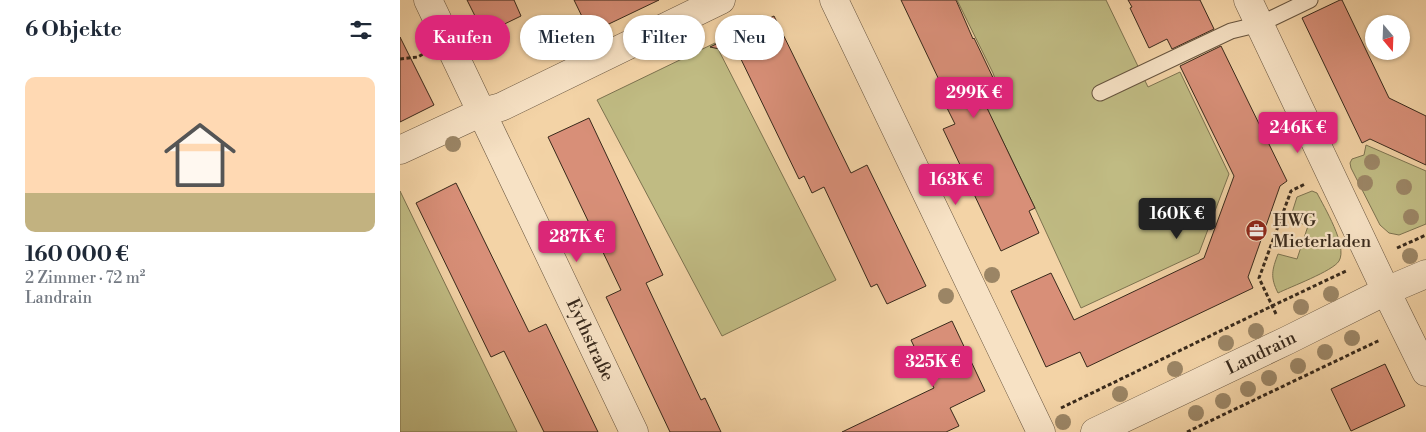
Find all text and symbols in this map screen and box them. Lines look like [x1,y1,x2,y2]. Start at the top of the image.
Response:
chip: Kaufen [415,15,510,60]
chip: Mieten [520,15,613,60]
chip: Filter [623,15,705,60]
chip: Neu [715,15,784,60]
north arrow [1365,15,1410,60]
map controls [1365,15,1410,60]
icon: filters [347,16,375,44]
text: 6 Objekte [25,17,122,43]
pin: 299K € [933,76,1015,119]
text: 299K € [946,83,1002,103]
icon: home [155,110,245,200]
pin: 246K € [1257,112,1339,154]
text: 246K € [1270,118,1326,138]
pin: 163K € [915,164,997,206]
text: 163K € [930,170,982,190]
pin: 160K € [1136,198,1218,240]
text: 160K € [1150,204,1204,224]
place label: HWG Mieterladen [1273,209,1371,253]
office icon: HWG Mieterladen [1245,218,1269,242]
pin: 287K € [536,220,618,263]
text: 287K € [549,227,605,247]
text: 160 000 € [25,242,129,268]
text: 2 Zimmer · 72 m² [25,268,145,288]
text: Landrain [25,288,92,308]
street label: Eythstraße [561,295,619,385]
street label: Landrain [1222,326,1300,380]
pin: 325K € [892,346,974,388]
text: 325K € [905,352,961,372]

